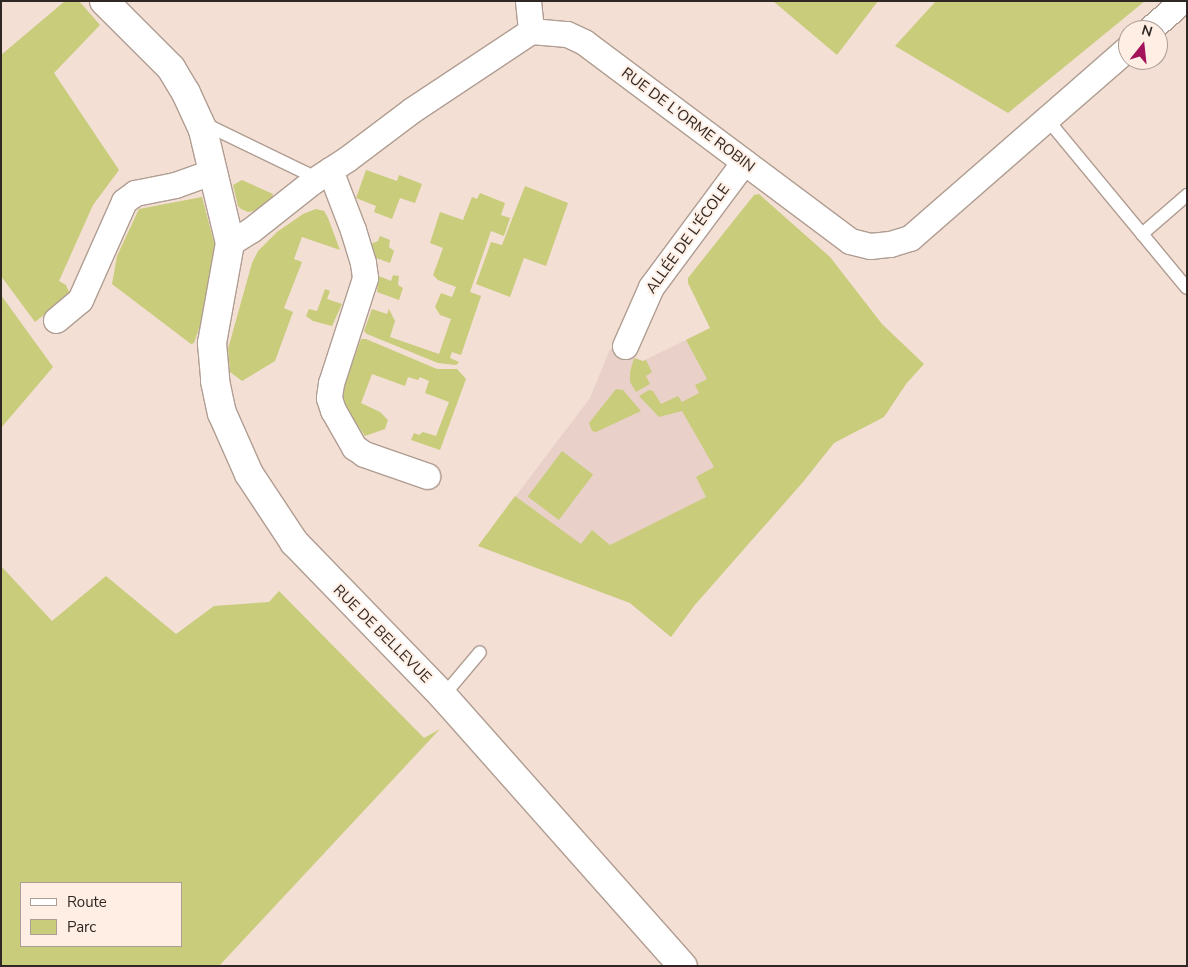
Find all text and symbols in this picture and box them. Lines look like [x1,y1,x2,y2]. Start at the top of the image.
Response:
north arrow [1118,20,1168,70]
text: N [1139,20,1155,42]
street label: RUE DE L'ORME ROBIN [618,64,758,176]
street label: ALLÉE DE L'ÉCOLE [642,181,734,297]
street label: RUE DE BELLEVUE [329,581,435,687]
legend [20,882,182,947]
text: Route [67,892,107,912]
text: Parc [67,917,96,937]

